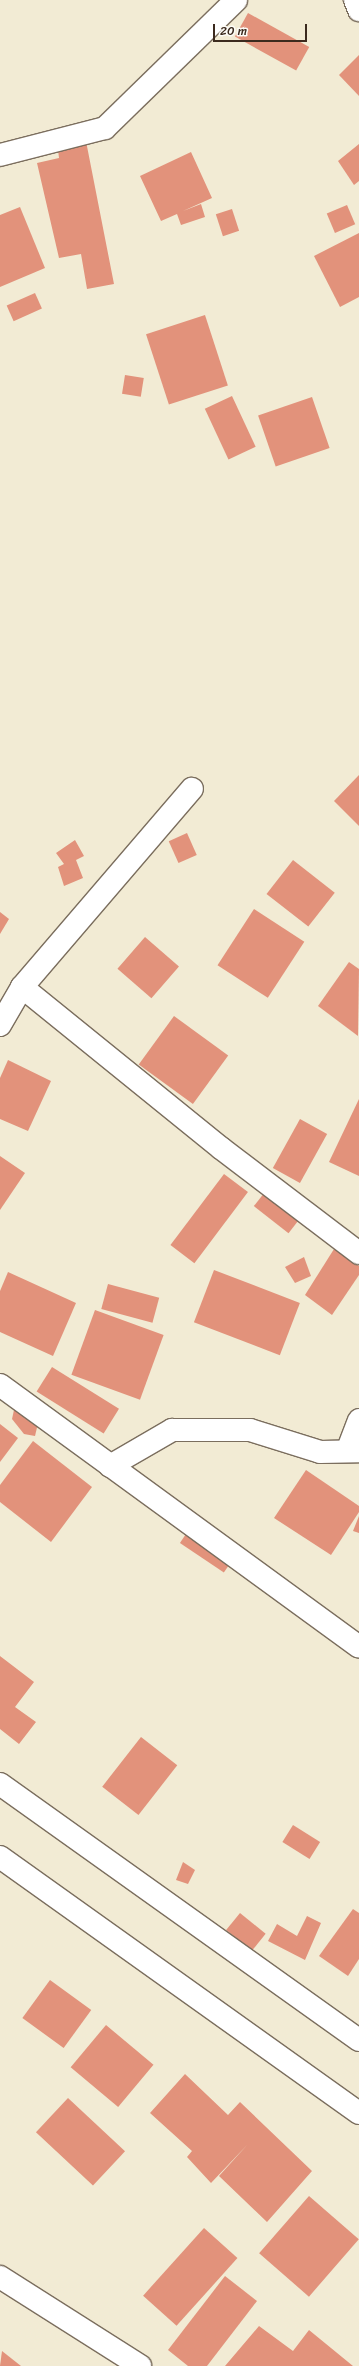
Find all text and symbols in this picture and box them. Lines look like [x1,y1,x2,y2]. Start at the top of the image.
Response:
scale bar [215,16,309,42]
text: 20 m [220,20,247,42]

